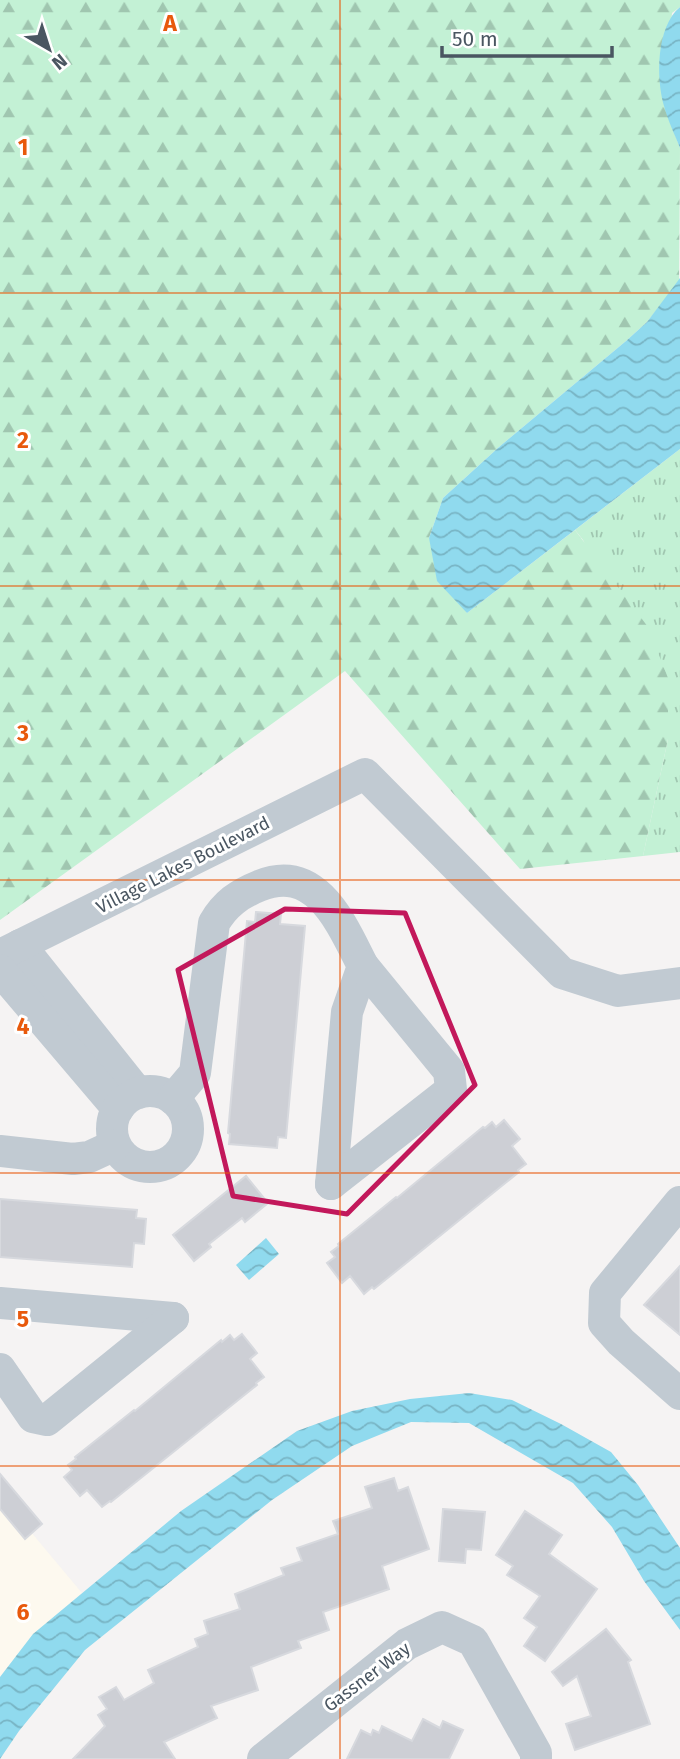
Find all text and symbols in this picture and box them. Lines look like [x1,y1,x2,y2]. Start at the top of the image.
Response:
text: A [162,9,177,37]
north arrow [14,14,84,84]
scale bar [442,14,612,58]
text: 50 m [452,26,498,52]
text: N [47,49,72,75]
text: 1 [18,133,28,161]
text: 2 [17,426,29,454]
text: 3 [16,719,29,747]
street label: Village Lakes Boulevard [93,812,273,918]
text: 4 [17,1012,30,1040]
text: 5 [17,1305,29,1333]
text: 6 [17,1598,30,1626]
street label: Gassner Way [319,1637,415,1717]

